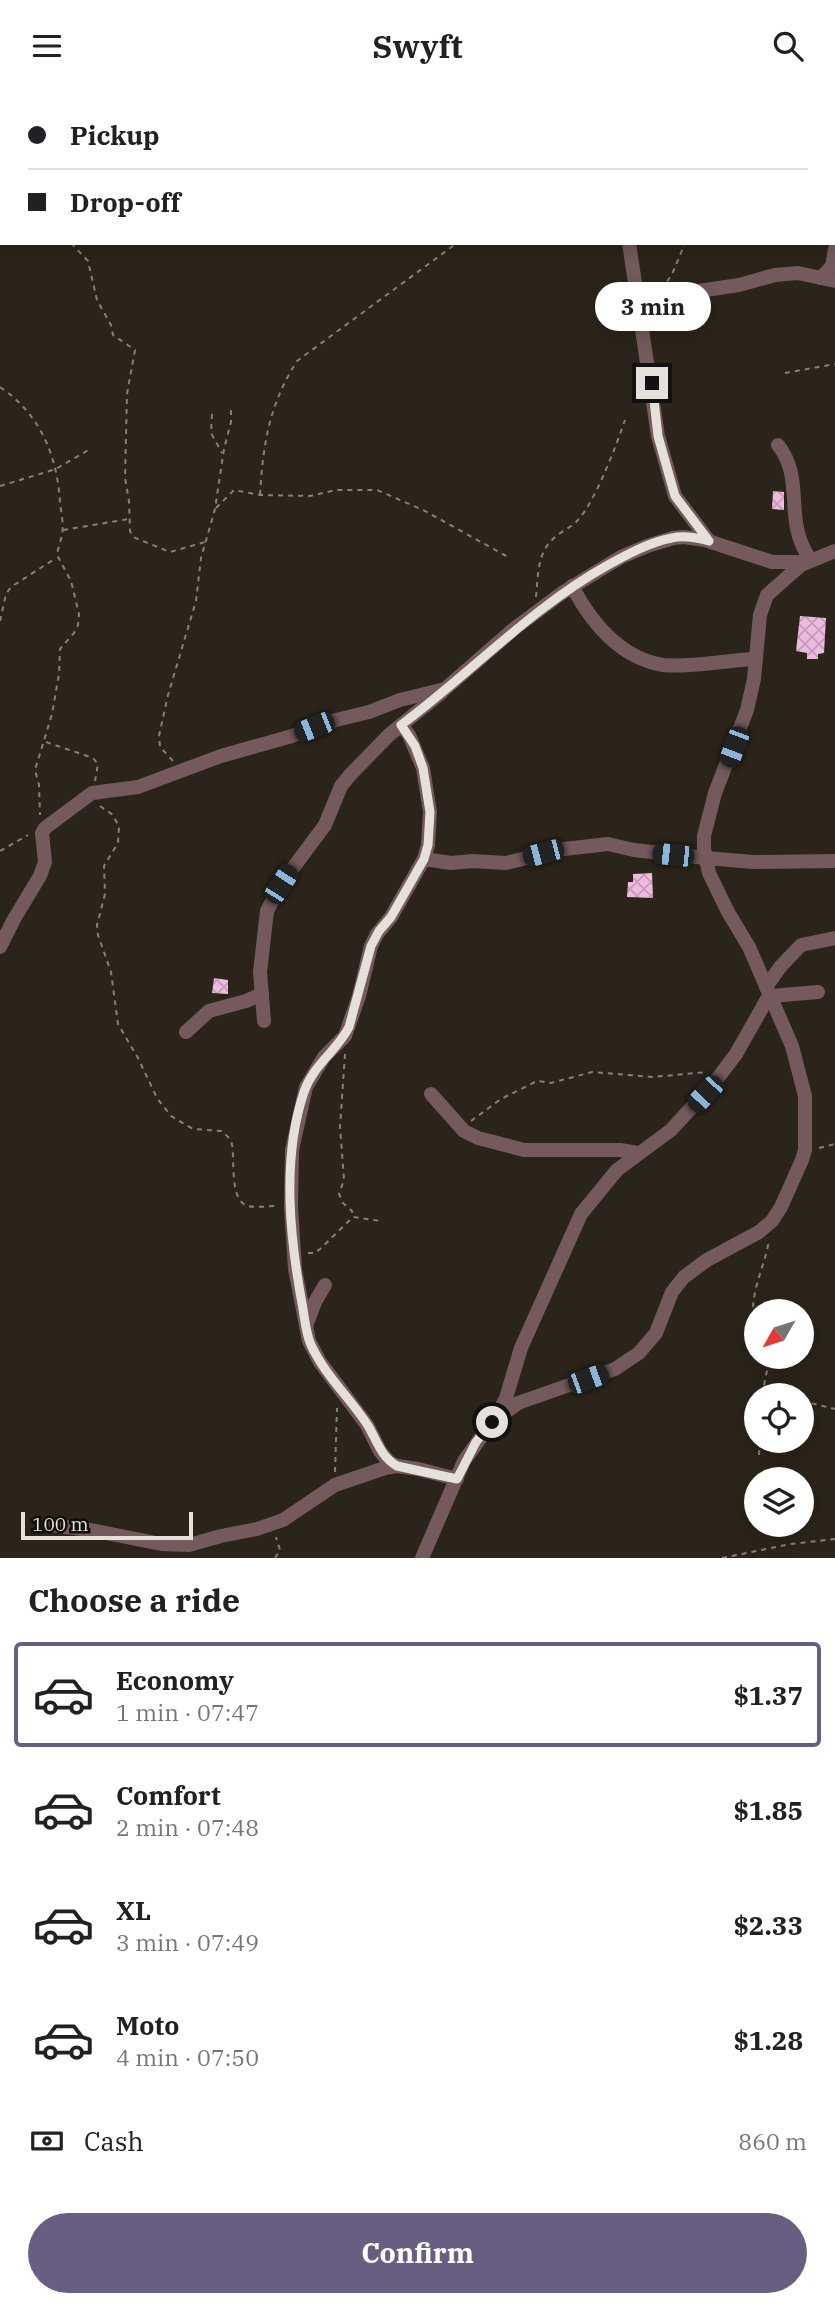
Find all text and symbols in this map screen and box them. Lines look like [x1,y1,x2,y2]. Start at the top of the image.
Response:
text: Swyft [372,25,463,67]
icon: menu [28,27,66,65]
icon: search [769,27,807,65]
text: Pickup [70,118,160,152]
text: Drop-off [70,185,181,219]
callout: 3 min [594,281,710,331]
text: 3 min [621,291,685,321]
route end [636,367,668,399]
car [291,709,338,745]
car [717,724,752,770]
car [520,837,567,869]
car [652,842,695,868]
car [261,861,302,907]
car [683,1071,728,1117]
north arrow [744,1299,814,1369]
map controls [744,1299,814,1537]
car [565,1362,612,1396]
button: locate [744,1383,814,1453]
route start [476,1406,508,1438]
button: layers [744,1467,814,1537]
scale bar [21,1509,192,1541]
text: 100 m [32,1512,89,1536]
text: Choose a ride [28,1579,240,1621]
icon: car [32,1663,95,1726]
text: Economy [116,1663,234,1697]
text: $1.37 [733,1678,803,1712]
text: 1 min · 07:47 [116,1697,259,1727]
icon: car [32,1778,95,1841]
text: Comfort [116,1778,221,1812]
text: $1.85 [733,1793,803,1827]
text: 2 min · 07:48 [116,1812,259,1842]
icon: car [32,1893,95,1956]
text: XL [116,1893,151,1927]
text: $2.33 [733,1908,803,1942]
text: 3 min · 07:49 [116,1927,259,1957]
icon: car [32,2008,95,2071]
text: Moto [116,2008,179,2042]
text: $1.28 [733,2023,803,2057]
text: 4 min · 07:50 [116,2042,259,2072]
icon: cash [28,2122,66,2160]
text: Cash [84,2124,144,2158]
text: 860 m [738,2126,807,2156]
button: Confirm [28,2213,807,2293]

